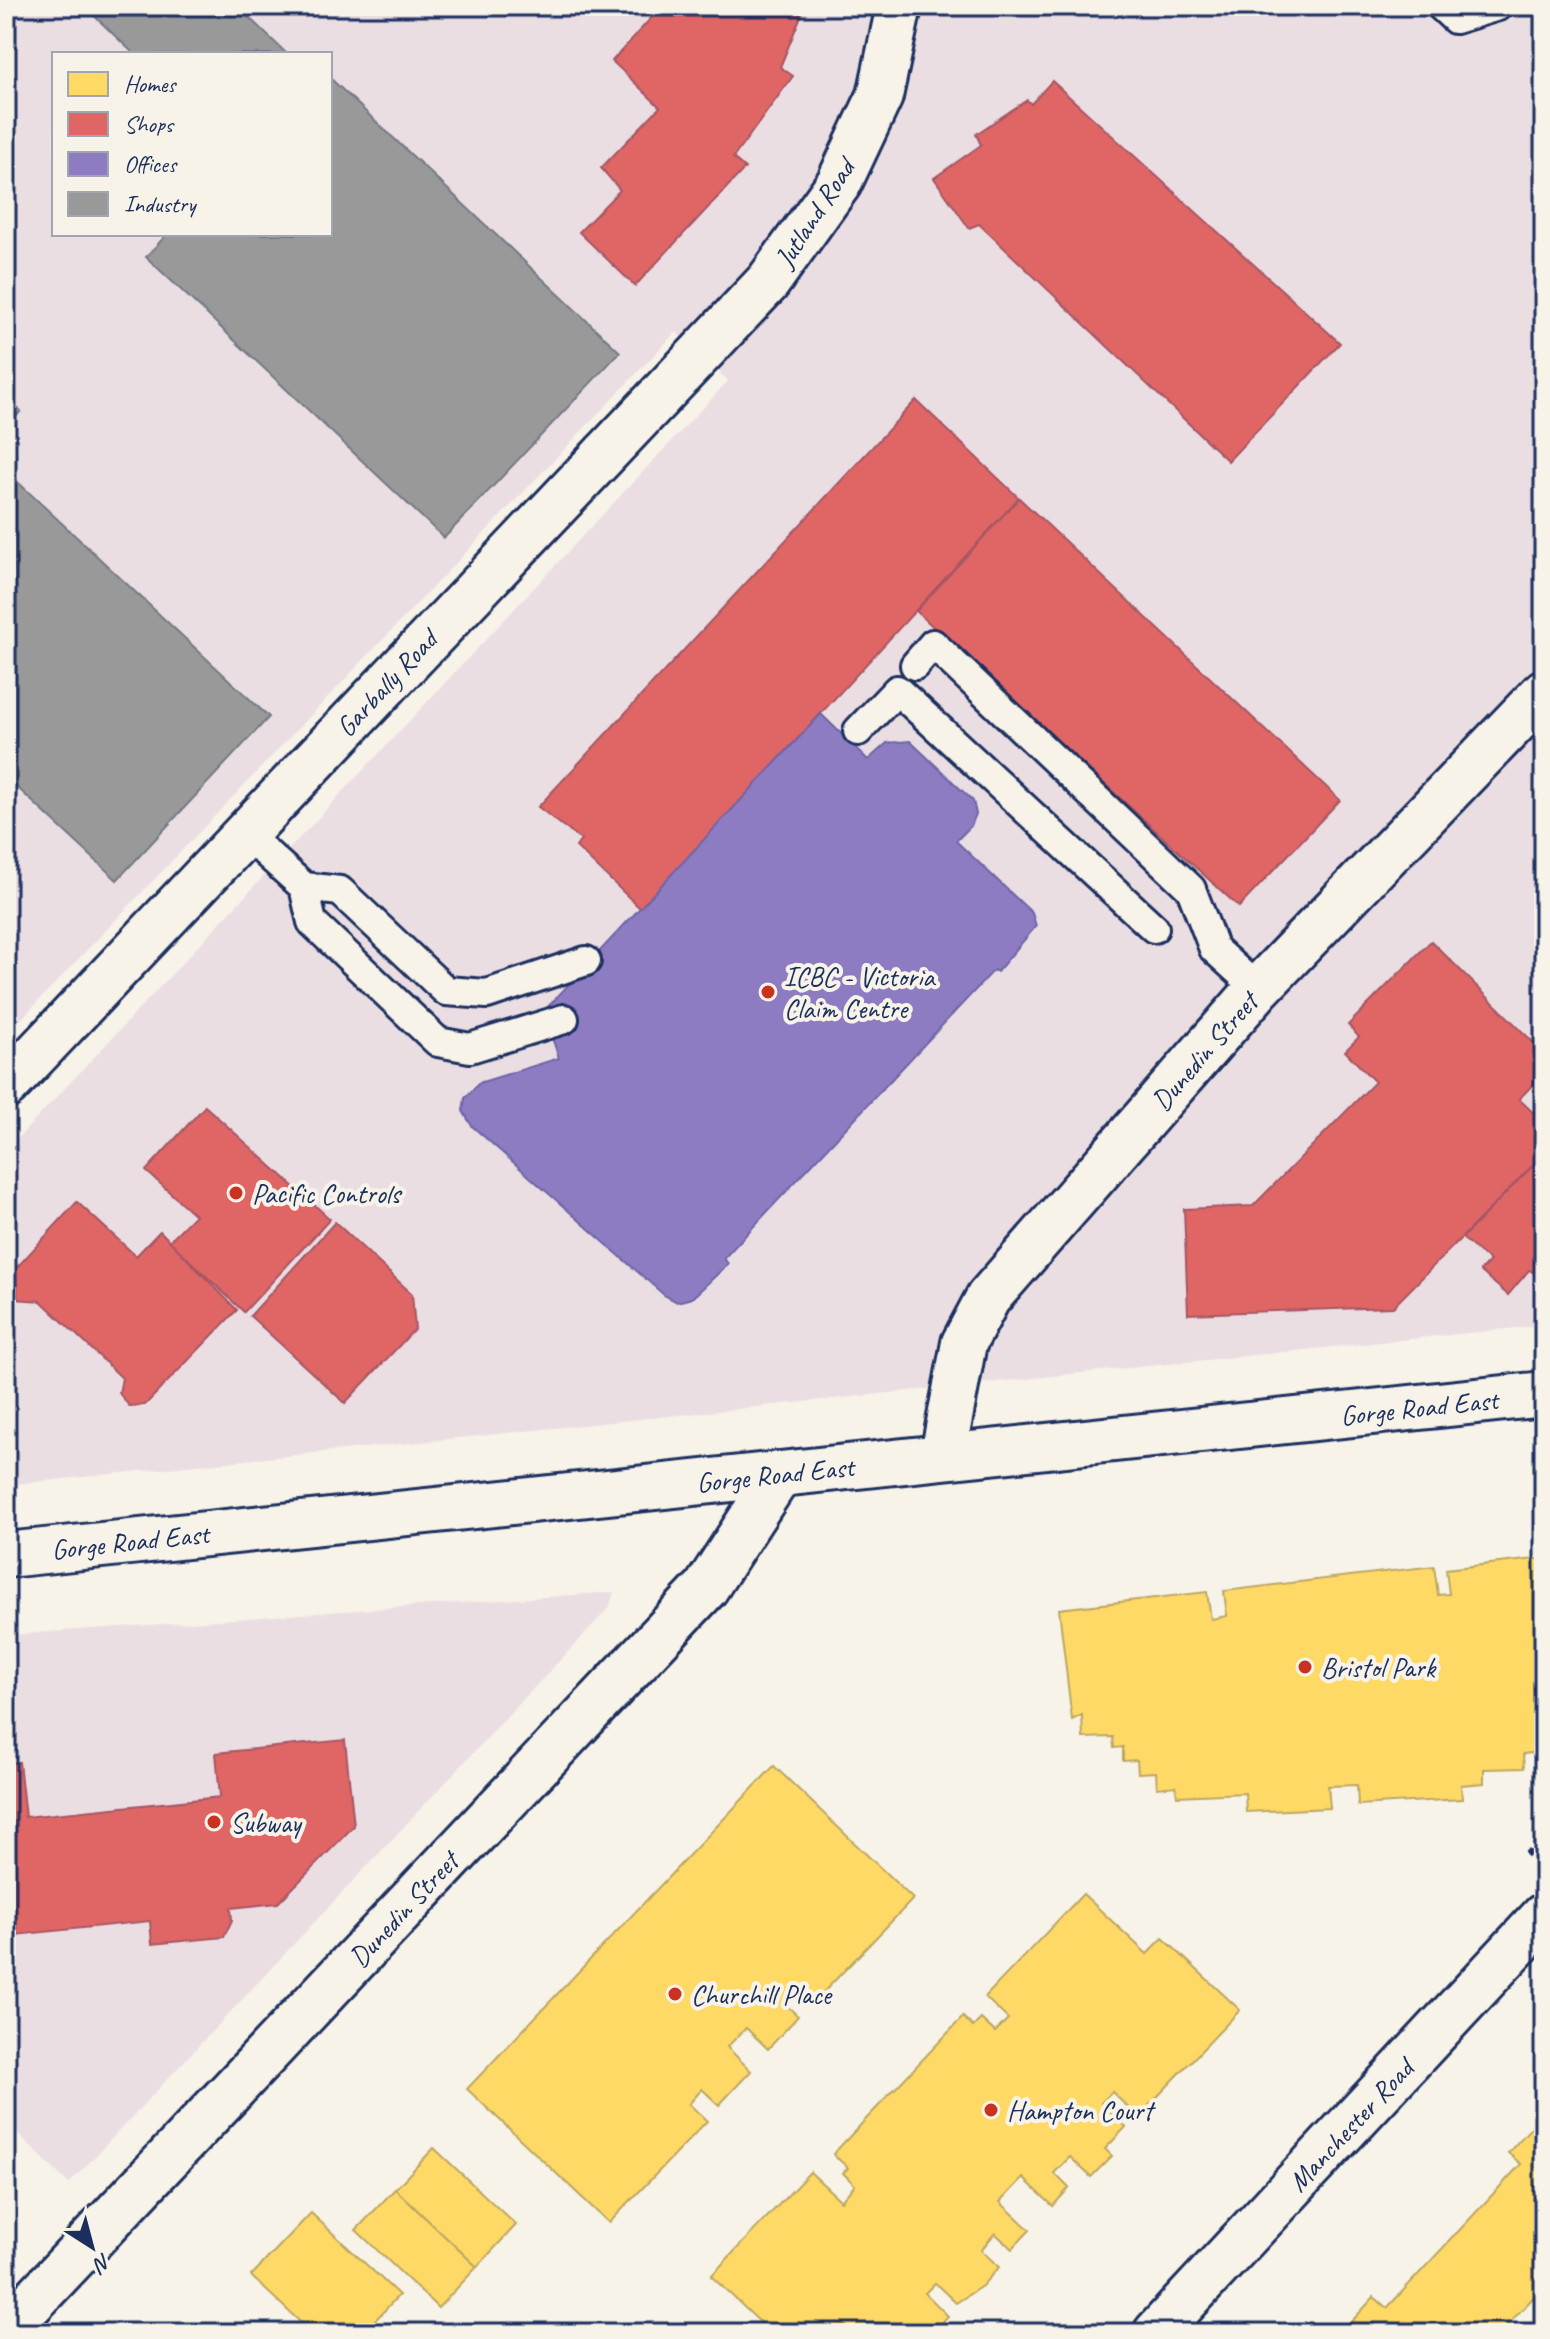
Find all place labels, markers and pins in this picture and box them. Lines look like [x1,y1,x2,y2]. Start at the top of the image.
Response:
place label: ICBC - Victoria Claim Centre [784,959,936,1026]
marker: ICBC - Victoria Claim Centre [759,983,777,1001]
place label: Pacific Controls [252,1176,402,1211]
marker: Pacific Controls [227,1184,245,1202]
place label: Bristol Park [1321,1650,1437,1685]
marker: Bristol Park [1296,1658,1314,1676]
place label: Subway [230,1805,303,1840]
marker: Subway [205,1813,223,1831]
place label: Churchill Place [691,1977,833,2012]
marker: Churchill Place [666,1985,684,2003]
place label: Hampton Court [1007,2093,1156,2128]
marker: Hampton Court [982,2101,1000,2119]

